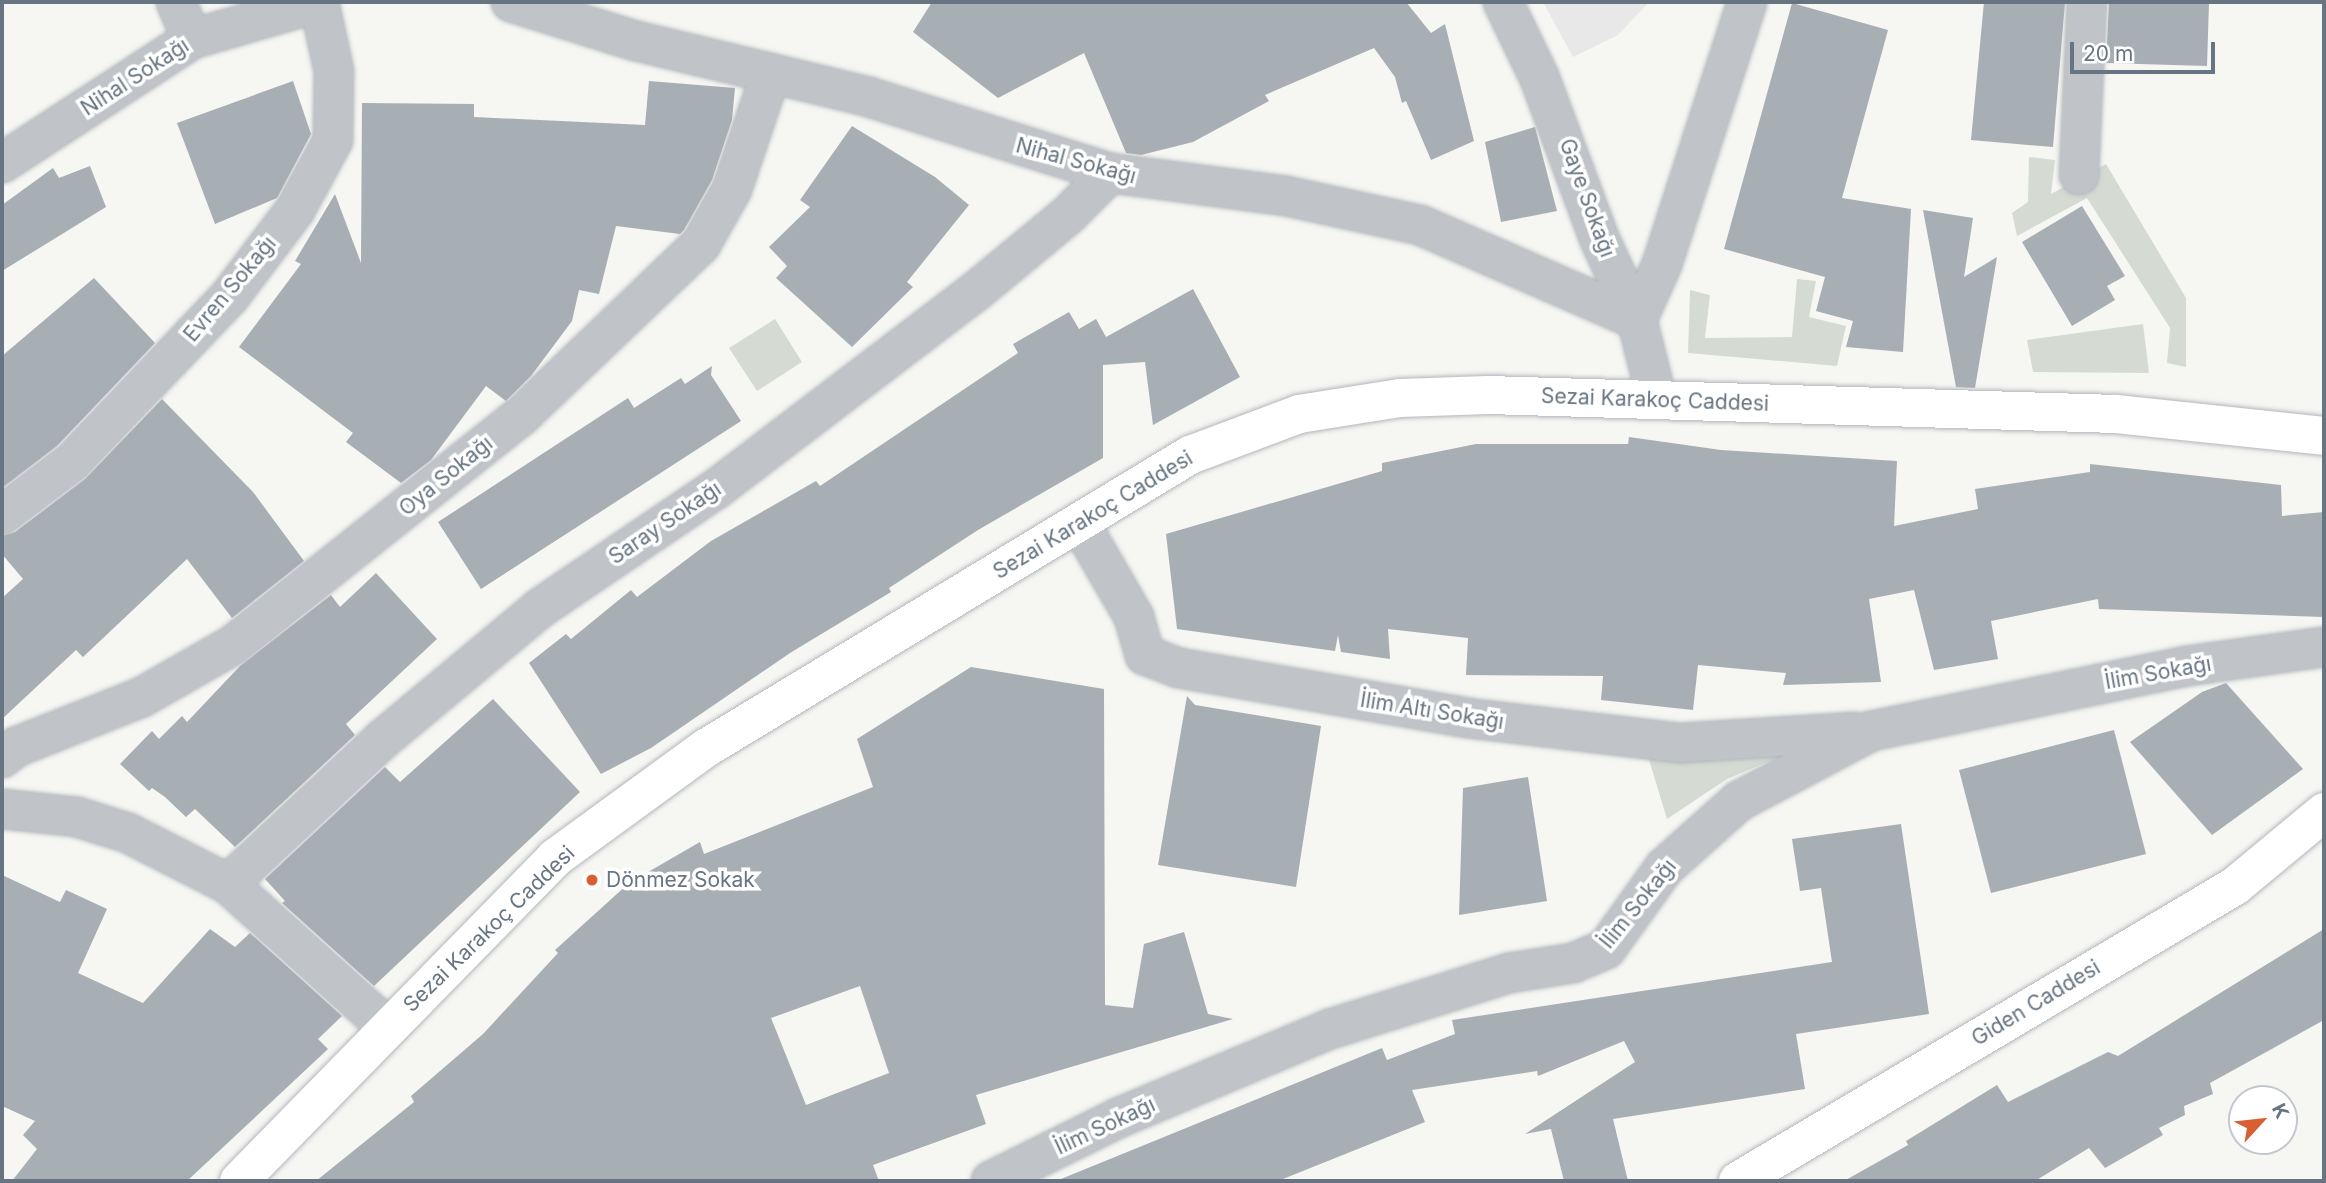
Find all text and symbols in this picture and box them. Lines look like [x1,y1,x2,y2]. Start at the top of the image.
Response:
scale bar [2074,28,2219,72]
street label: Nihal Sokağı [76,33,194,121]
text: 20 m [2083,41,2133,66]
street label: Nihal Sokağı [1013,133,1139,189]
street label: Gaye Sokağı [1554,135,1620,261]
street label: Evren Sokağı [179,231,281,347]
street label: Sezai Karakoç Caddesi [1541,383,1769,417]
street label: Oya Sokağı [394,431,498,521]
street label: Sezai Karakoç Caddesi [989,445,1197,585]
street label: Saray Sokağı [604,476,726,570]
street label: İlim Sokağı [2103,651,2213,695]
street label: İlim Altı Sokağı [1358,687,1506,735]
street label: Sezai Karakoç Caddesi [398,841,580,1017]
street label: İlim Sokağı [1594,854,1682,954]
place label: Dönmez Sokak [606,867,755,893]
marker: Dönmez Sokak [584,872,600,888]
street label: Giden Caddesi [1967,955,2105,1051]
north arrow [2228,1085,2298,1155]
street label: İlim Sokağı [1051,1092,1159,1160]
text: K [2267,1100,2294,1122]

